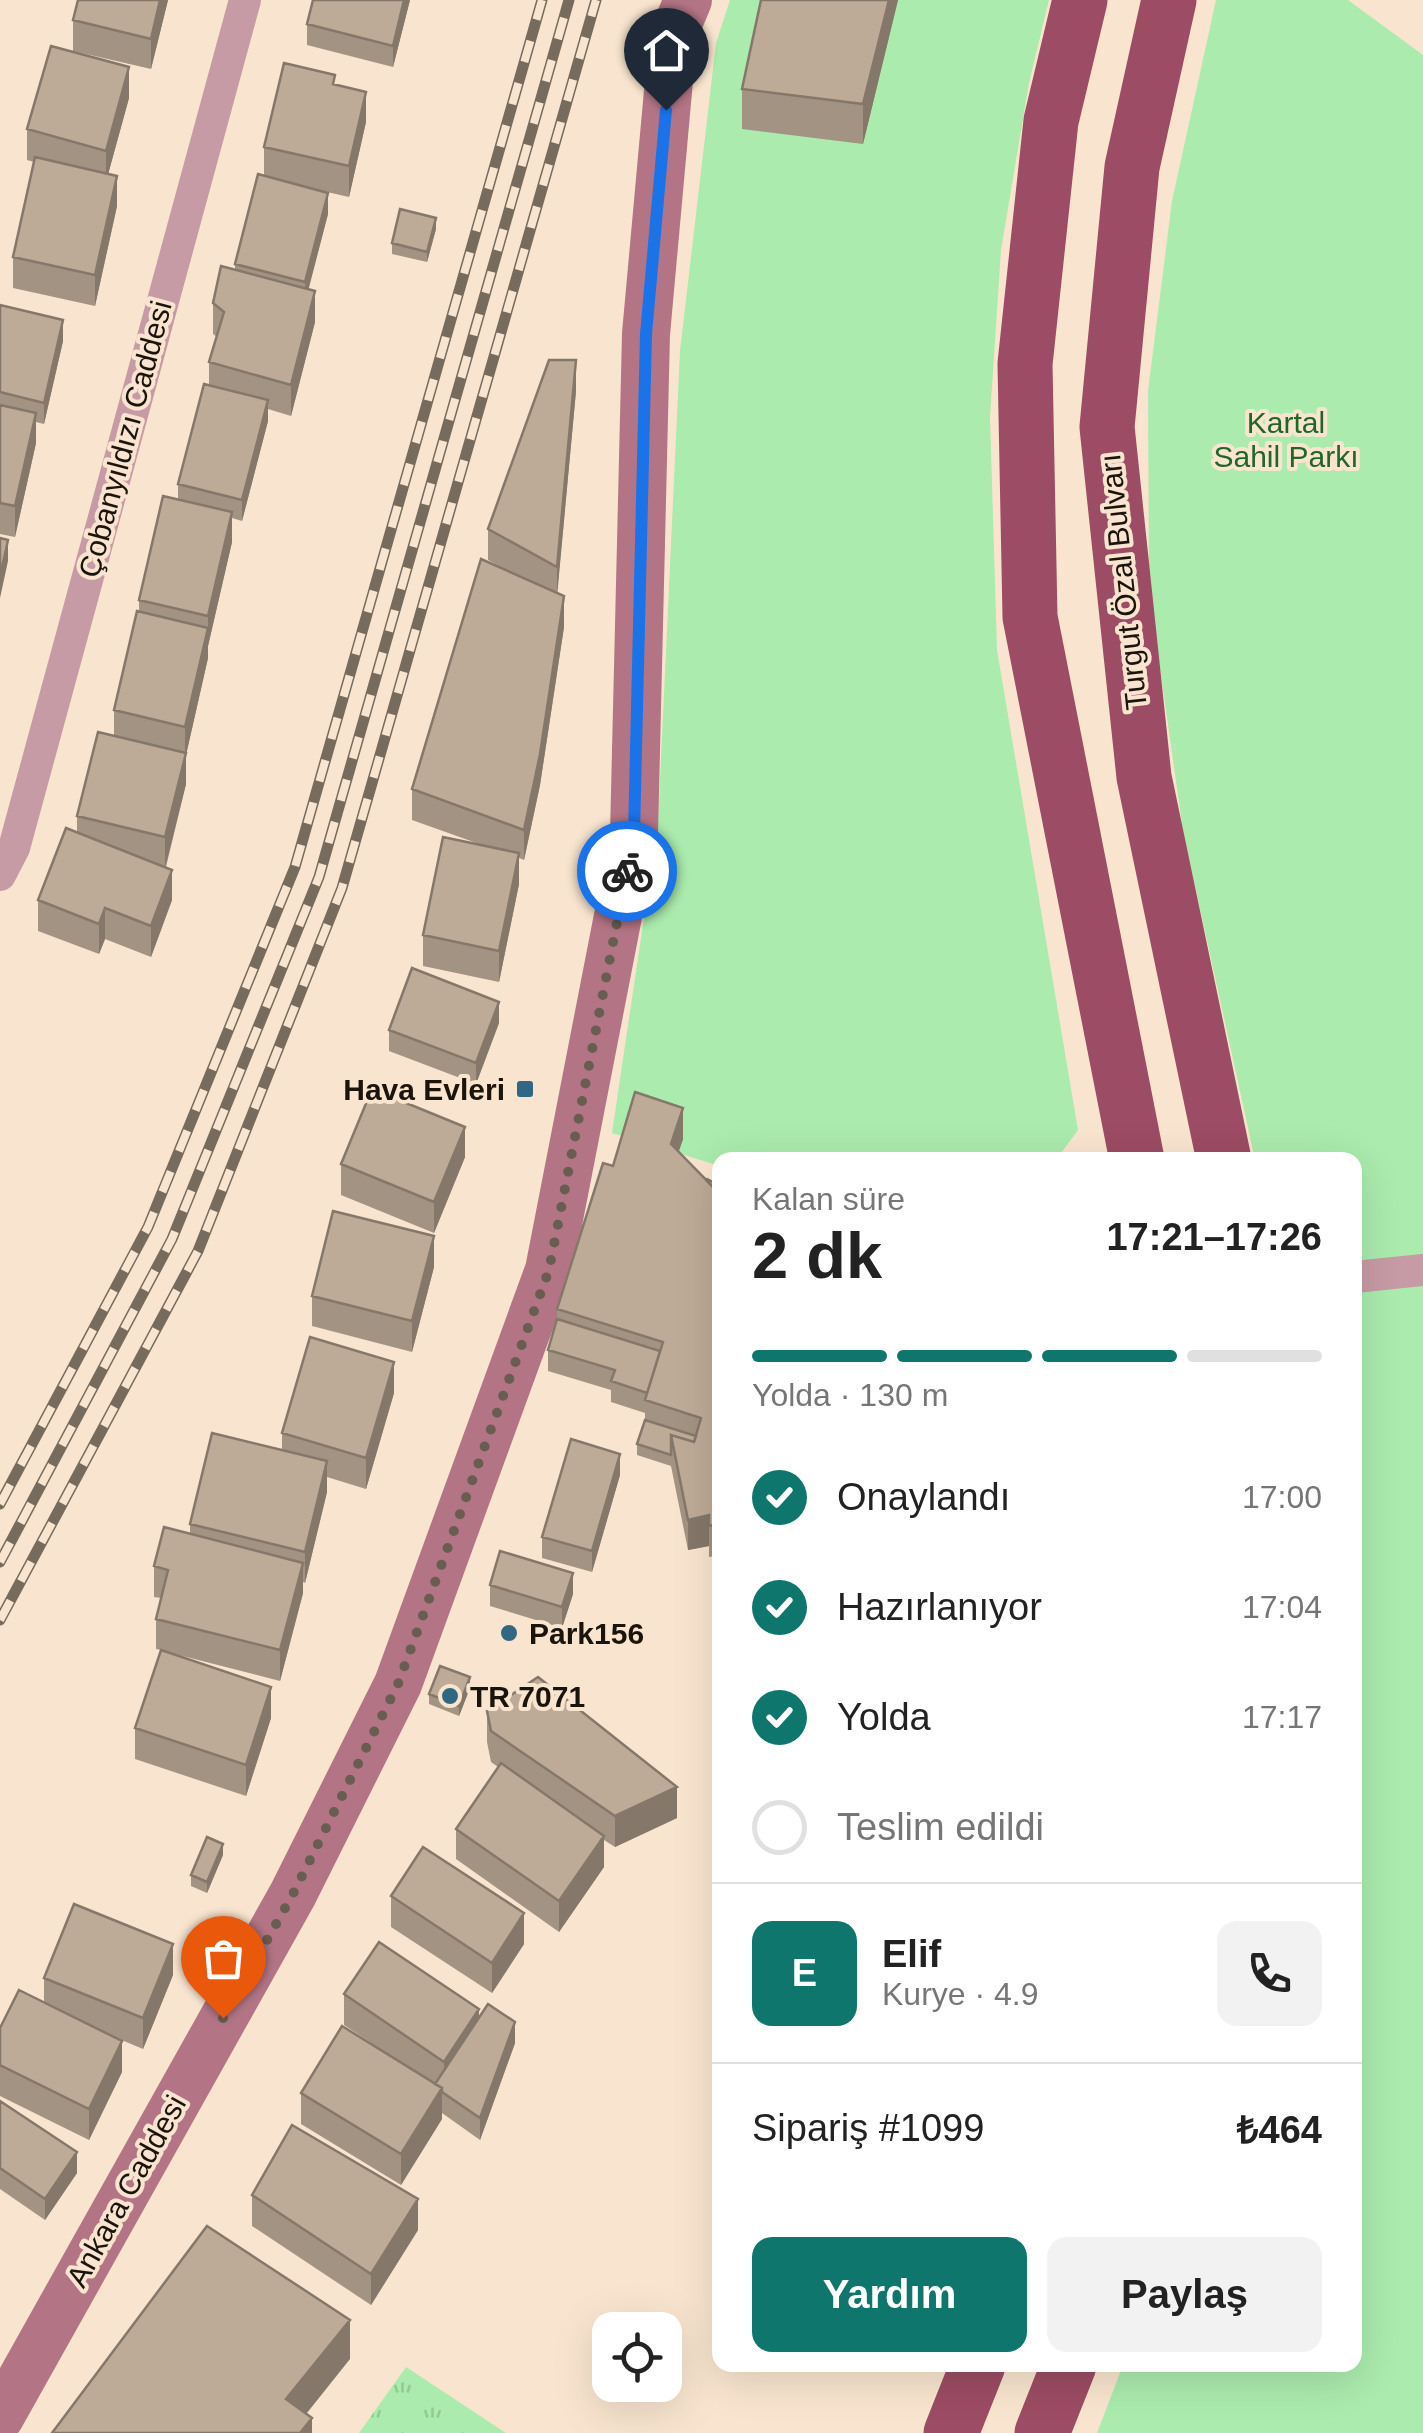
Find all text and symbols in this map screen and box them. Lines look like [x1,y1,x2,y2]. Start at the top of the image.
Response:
pin [624,8,709,111]
icon: home [639,23,694,78]
street label: Çobanyıldızı Caddesi [72,297,178,581]
park label: Kartal Sahil Parkı [1213,406,1359,473]
street label: Turgut Özal Bulvarı [1093,452,1153,712]
courier [577,821,677,921]
icon: bike [600,844,655,899]
place label: Hava Evleri [343,1073,505,1106]
marker: Hava Evleri [514,1078,536,1100]
text: Kalan süre [752,1181,905,1217]
text: 17:21–17:26 [1106,1216,1322,1258]
text: 2 dk [752,1219,882,1292]
text: Yolda · 130 m [752,1377,948,1413]
icon: check [752,1470,807,1525]
text: Onaylandı [837,1476,1010,1518]
text: 17:00 [1242,1479,1322,1515]
icon: check [752,1580,807,1635]
text: Hazırlanıyor [837,1586,1042,1628]
text: 17:04 [1242,1589,1322,1625]
place label: Park156 [529,1617,644,1650]
marker: Park156 [498,1622,520,1644]
place label: TR 7071 [470,1680,585,1713]
marker: TR 7071 [439,1685,461,1707]
icon: check [752,1690,807,1745]
text: Yolda [837,1696,931,1738]
text: 17:17 [1242,1699,1322,1735]
text: Teslim edildi [837,1806,1044,1848]
pin [181,1916,266,2019]
button: phone [1217,1921,1322,2026]
icon: bag [196,1931,251,1986]
text: Elif [882,1933,941,1975]
text: E [792,1952,817,1994]
text: Kurye · 4.9 [882,1976,1039,2012]
street label: Ankara Caddesi [60,2090,192,2292]
text: Sipariş #1099 [752,2107,984,2149]
text: ₺464 [1237,2109,1322,2151]
button: Yardım [752,2237,1027,2352]
button: Paylaş [1047,2237,1322,2352]
map controls [592,2312,682,2402]
button: locate [592,2312,682,2402]

